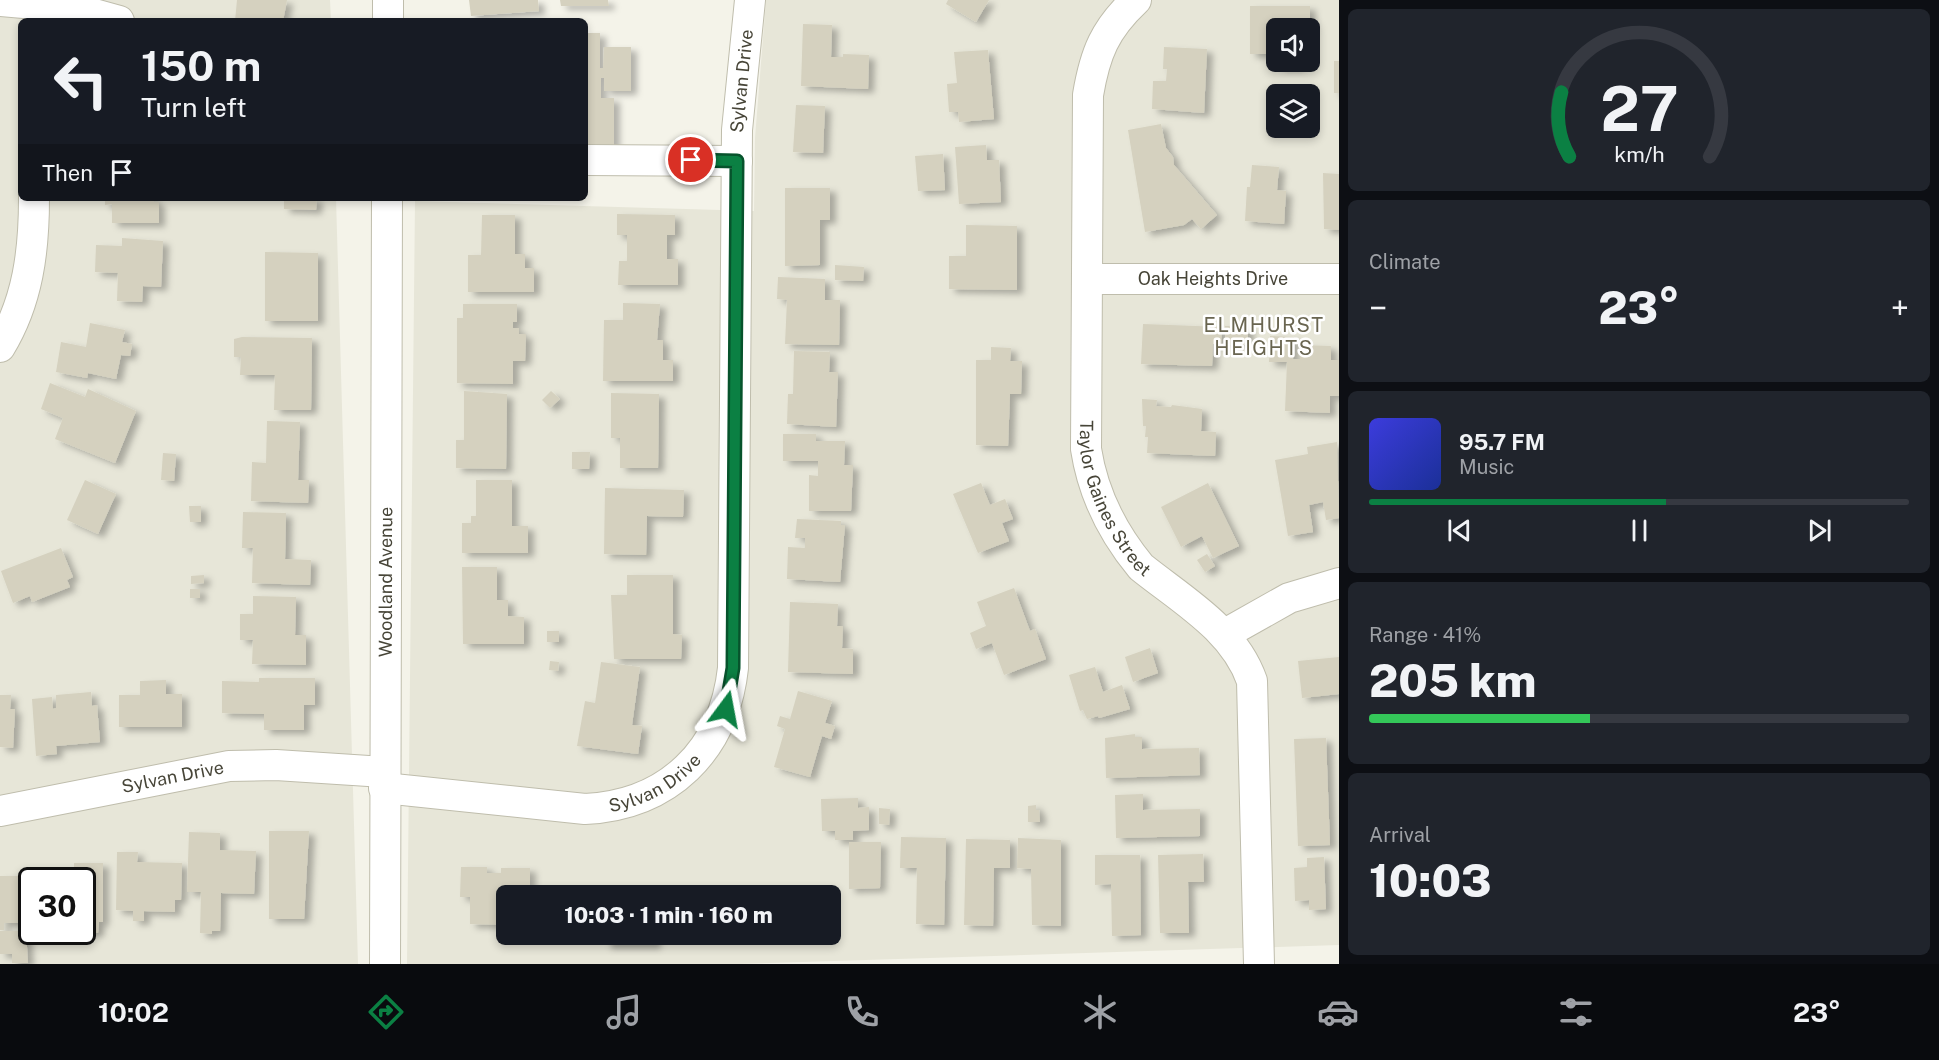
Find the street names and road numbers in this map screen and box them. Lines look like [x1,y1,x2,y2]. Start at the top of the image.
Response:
street label: Sylvan Drive [726,28,757,134]
street label: Oak Heights Drive [1138,268,1288,289]
street label: Taylor Gaines Street [1076,420,1155,581]
street label: Woodland Avenue [375,507,396,657]
street label: Sylvan Drive [607,749,705,816]
street label: Sylvan Drive [120,756,225,797]

